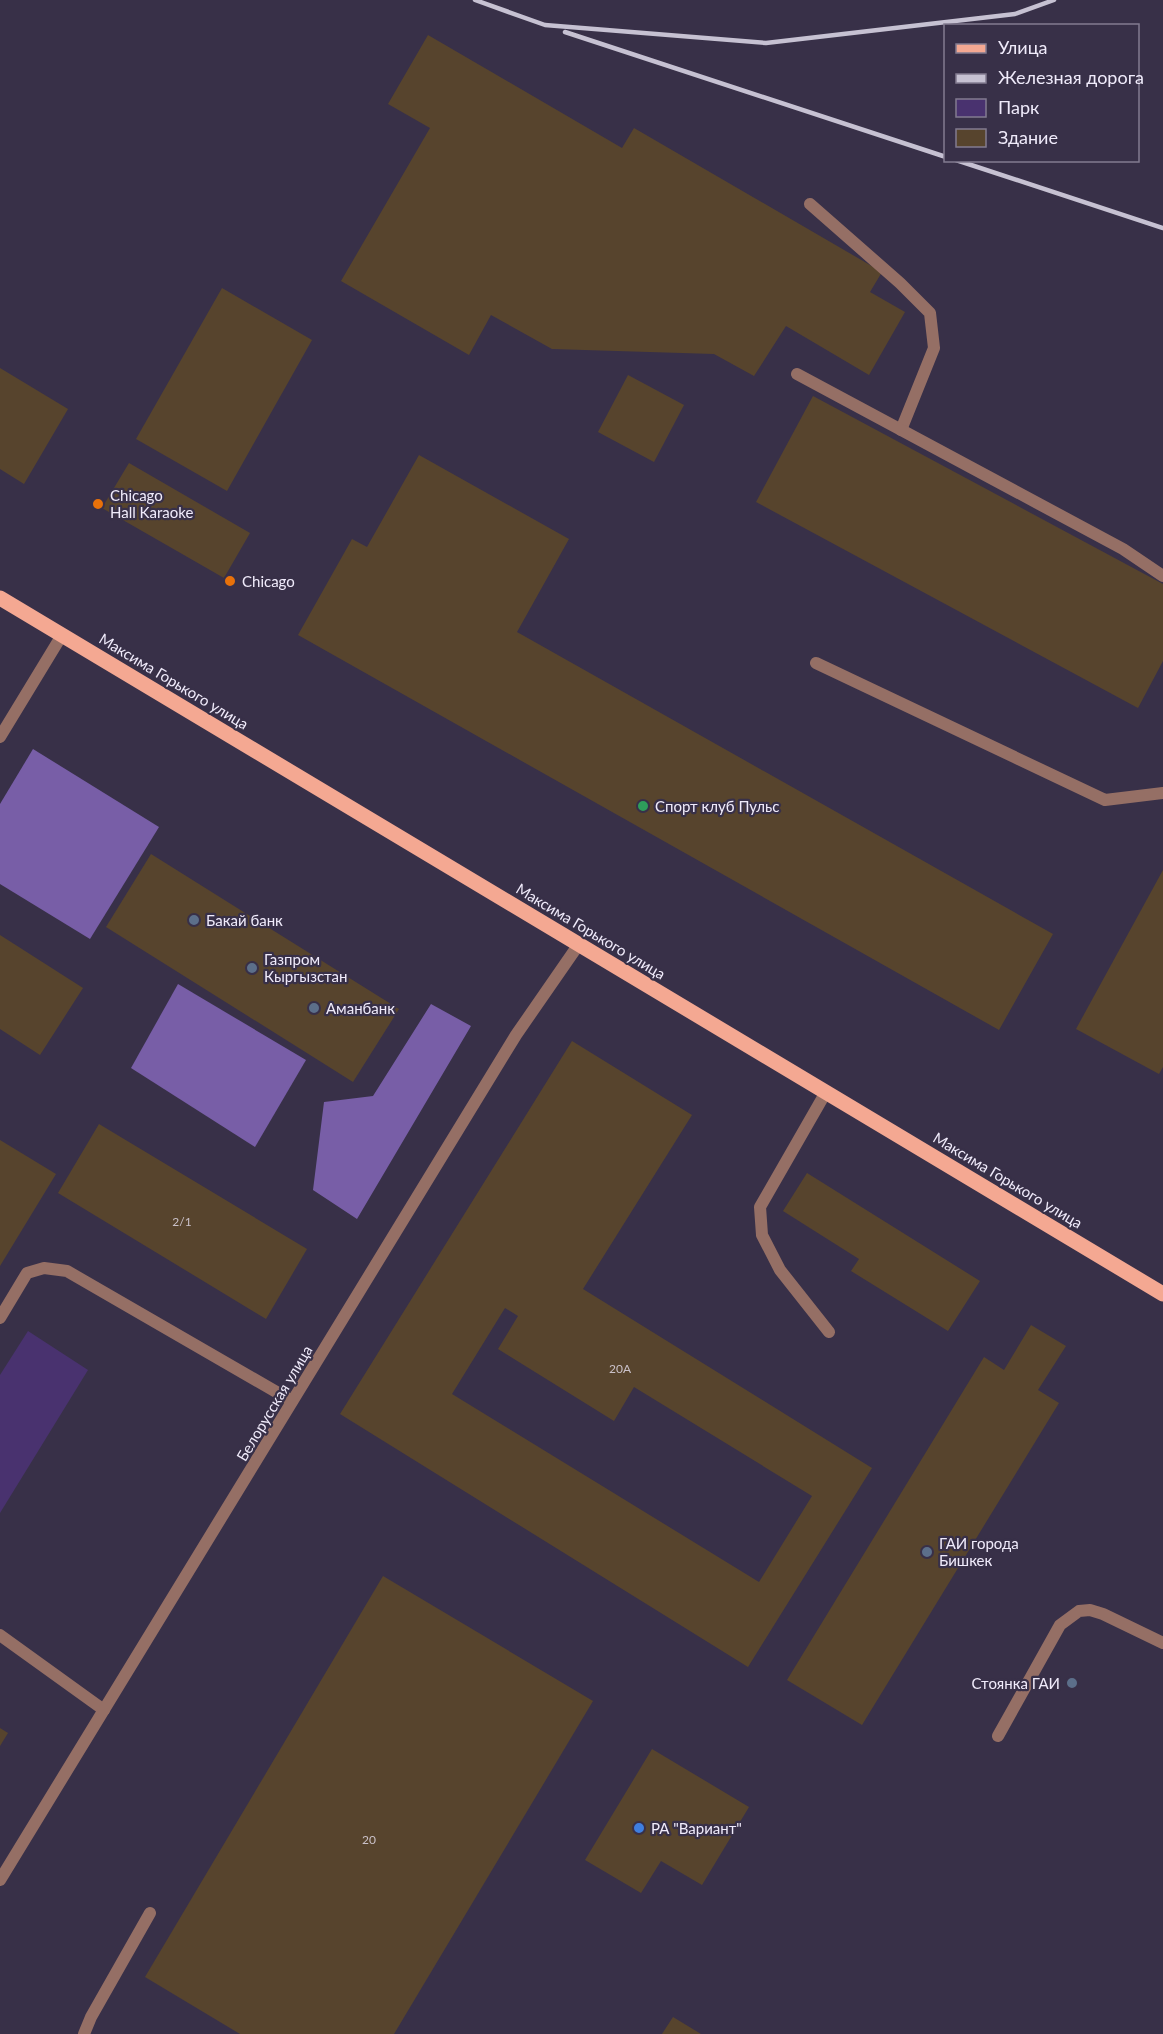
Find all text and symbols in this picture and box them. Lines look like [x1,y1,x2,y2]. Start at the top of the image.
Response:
legend [944,24,1139,162]
text: Улица [998,36,1048,58]
text: Железная дорога [998,66,1144,88]
text: Парк [998,96,1040,118]
text: Здание [998,126,1058,148]
place label: Chicago Hall Karaoke [110,486,193,521]
marker: Chicago Hall Karaoke [91,497,105,511]
place label: Chicago [242,572,295,590]
marker: Chicago [223,574,237,588]
street label: Максима Горького улица [96,629,252,733]
place label: Спорт клуб Пульс [655,797,779,815]
marker: Спорт клуб Пульс [636,799,650,813]
street label: Максима Горького улица [513,879,669,983]
place label: Бакай банк [206,911,283,929]
marker: Бакай банк [187,913,201,927]
place label: Газпром Кыргызстан [264,950,348,985]
marker: Газпром Кыргызстан [245,961,259,975]
place label: Аманбанк [326,999,395,1017]
marker: Аманбанк [307,1001,321,1015]
street label: Максима Горького улица [930,1128,1086,1232]
house number: 2/1 [172,1214,192,1229]
street label: Белорусская улица [232,1342,316,1464]
house number: 20А [609,1361,632,1376]
place label: ГАИ города Бишкек [939,1534,1019,1569]
marker: ГАИ города Бишкек [920,1545,934,1559]
place label: Стоянка ГАИ [971,1674,1060,1692]
marker: Стоянка ГАИ [1065,1676,1079,1690]
place label: РА "Вариант" [651,1819,742,1837]
marker: РА "Вариант" [632,1821,646,1835]
house number: 20 [362,1832,376,1847]

